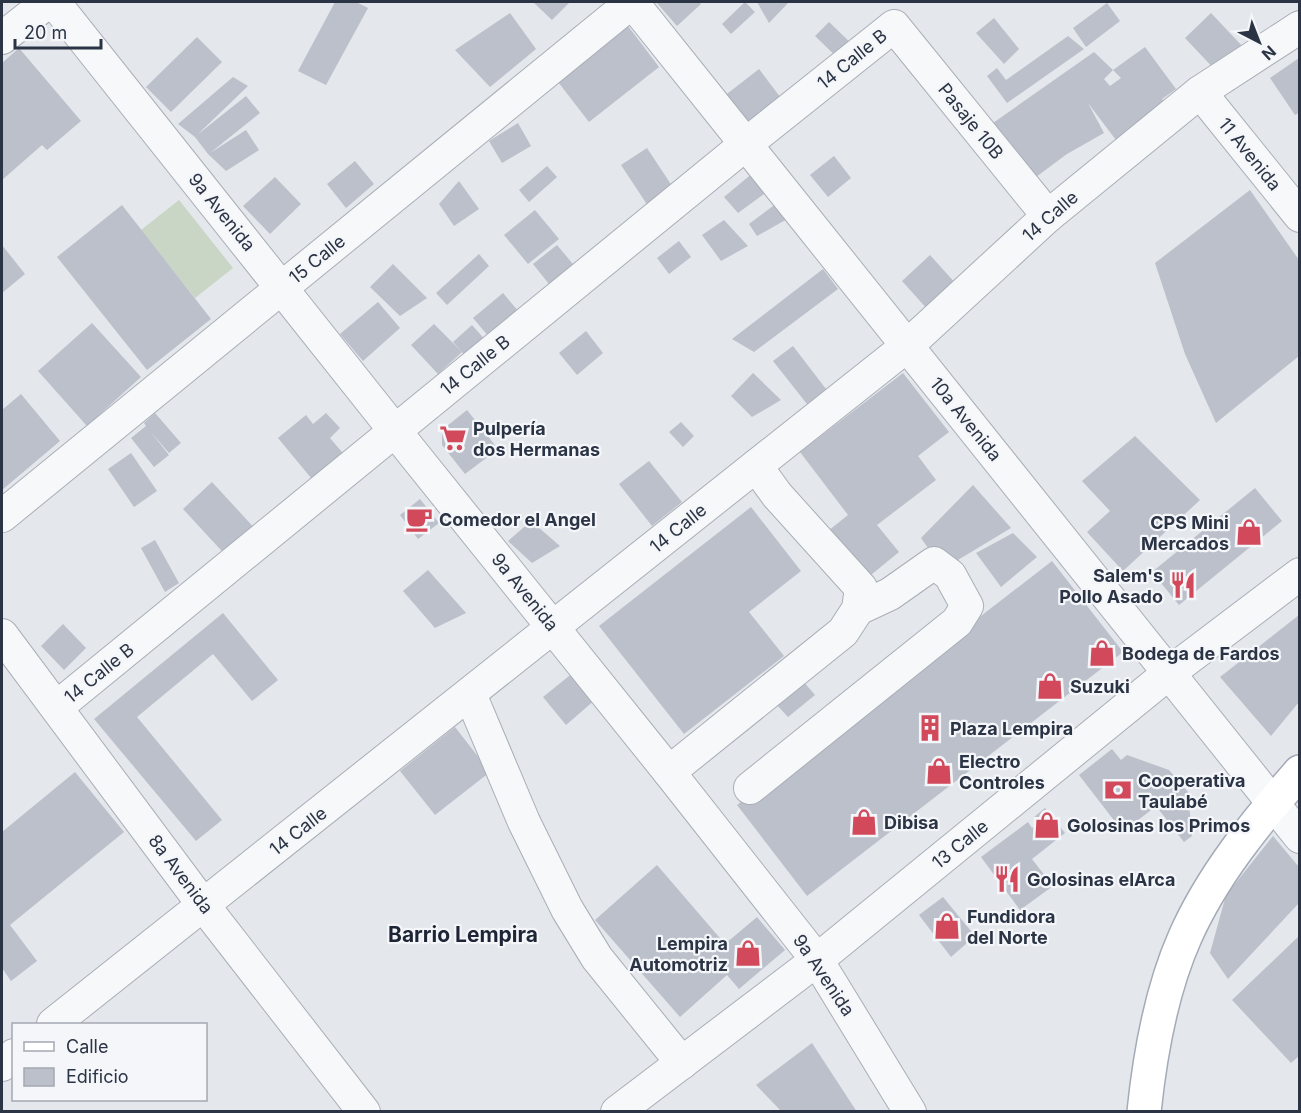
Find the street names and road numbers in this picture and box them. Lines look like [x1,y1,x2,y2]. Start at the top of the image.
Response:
street label: 14 Calle B [813,25,891,93]
street label: Pasaje 10B [934,79,1008,163]
street label: 11 Avenida [1214,113,1286,195]
street label: 9a Avenida [184,169,260,255]
street label: 14 Calle [1018,186,1082,246]
street label: 15 Calle [285,230,349,288]
street label: 14 Calle B [436,331,514,399]
street label: 10a Avenida [926,373,1006,465]
street label: 14 Calle [646,499,710,557]
street label: 9a Avenida [487,549,563,635]
street label: 14 Calle B [60,639,138,707]
street label: 14 Calle [265,802,331,860]
street label: 13 Calle [928,815,992,873]
street label: 8a Avenida [144,830,218,918]
street label: 9a Avenida [789,930,859,1020]

